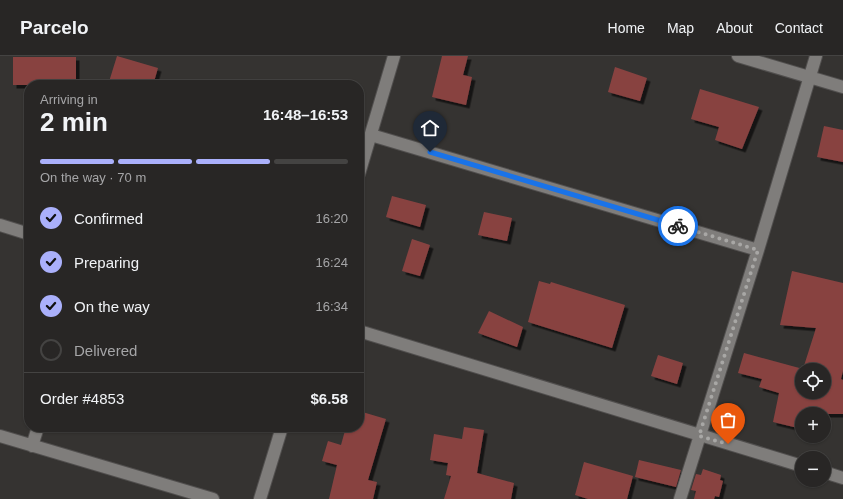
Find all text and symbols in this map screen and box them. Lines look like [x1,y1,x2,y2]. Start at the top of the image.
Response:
text: Parcelo [20,17,89,38]
text: Home [608,20,645,36]
text: Map [667,20,694,36]
text: About [716,20,753,36]
text: Contact [775,20,823,36]
text: Arriving in [40,92,98,107]
text: 16:48–16:53 [263,106,348,123]
text: 2 min [40,107,108,137]
pin [413,111,447,152]
icon: home [419,117,441,139]
text: On the way · 70 m [40,170,146,185]
courier [658,206,698,246]
icon: check [40,207,62,229]
text: Confirmed [74,210,143,227]
text: 16:20 [315,211,348,226]
icon: bike [667,215,689,237]
icon: check [40,251,62,273]
text: Preparing [74,254,139,271]
text: 16:24 [315,255,348,270]
icon: check [40,295,62,317]
text: On the way [74,298,150,315]
text: 16:34 [315,299,348,314]
text: Delivered [74,342,137,359]
map controls [795,363,831,487]
button: locate [795,363,831,399]
text: Order #4853 [40,390,124,407]
text: $6.58 [310,390,348,407]
pin [711,403,745,444]
button: + [795,407,831,443]
icon: bag [717,409,739,431]
button: − [795,451,831,487]

